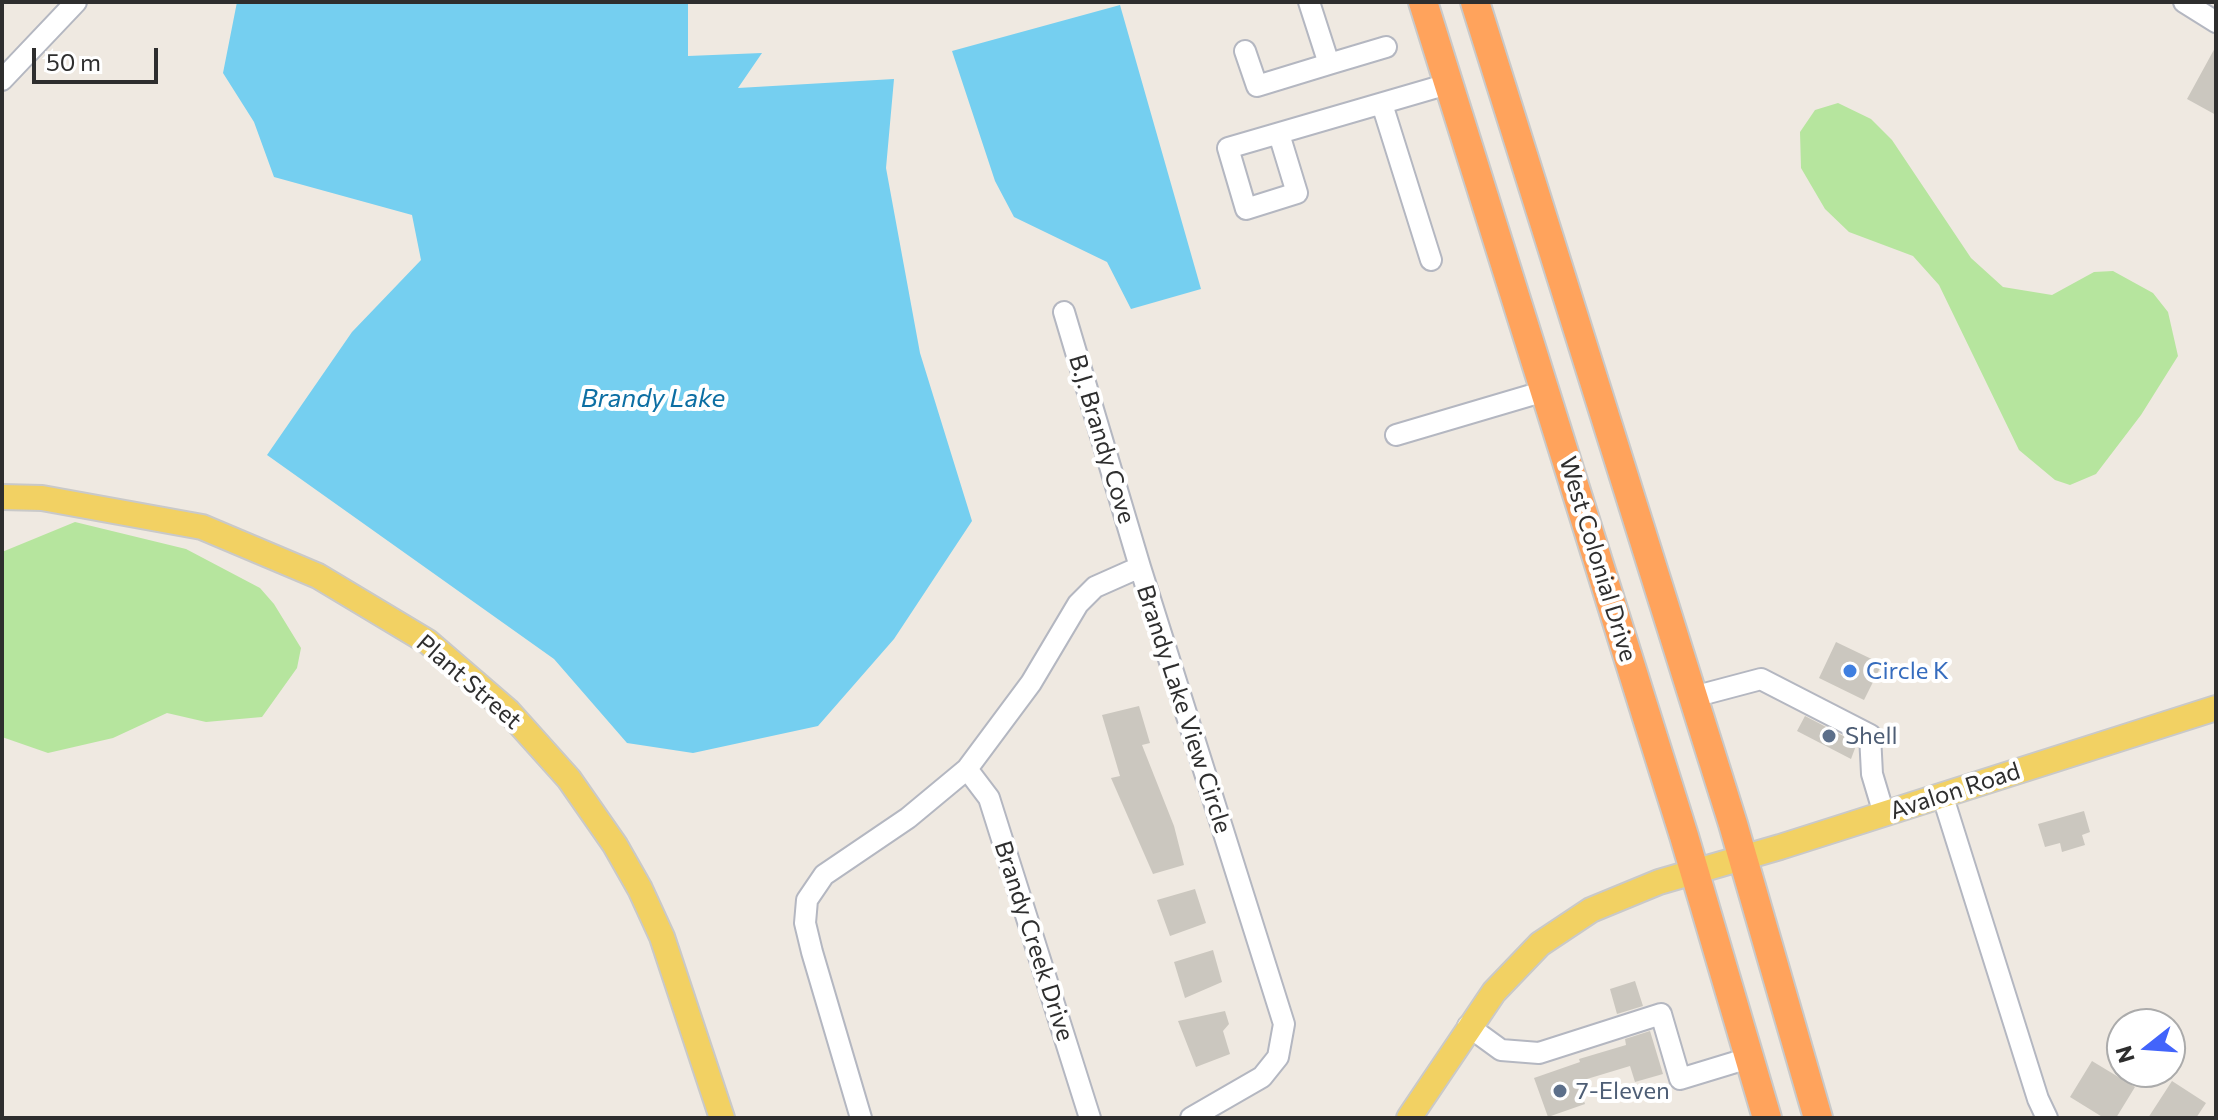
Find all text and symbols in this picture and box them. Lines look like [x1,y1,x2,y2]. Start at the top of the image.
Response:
scale bar [36,32,162,82]
text: 50 m [46,47,101,76]
street label: B.J. Brandy Cove [1063,351,1141,527]
water label: Brandy Lake [581,382,725,414]
street label: West Colonial Drive [1553,453,1643,665]
street label: Brandy Lake View Circle [1130,581,1238,837]
street label: Plant Street [411,629,527,735]
place label: Circle K [1866,657,1949,685]
marker: Circle K [1841,662,1859,680]
place label: Shell [1845,722,1898,750]
marker: Shell [1820,727,1838,745]
street label: Avalon Road [1886,756,2024,826]
street label: Brandy Creek Drive [988,837,1080,1045]
north arrow [2106,1008,2186,1088]
text: N [2109,1043,2140,1066]
place label: 7-Eleven [1576,1077,1670,1105]
marker: 7-Eleven [1551,1082,1569,1100]

